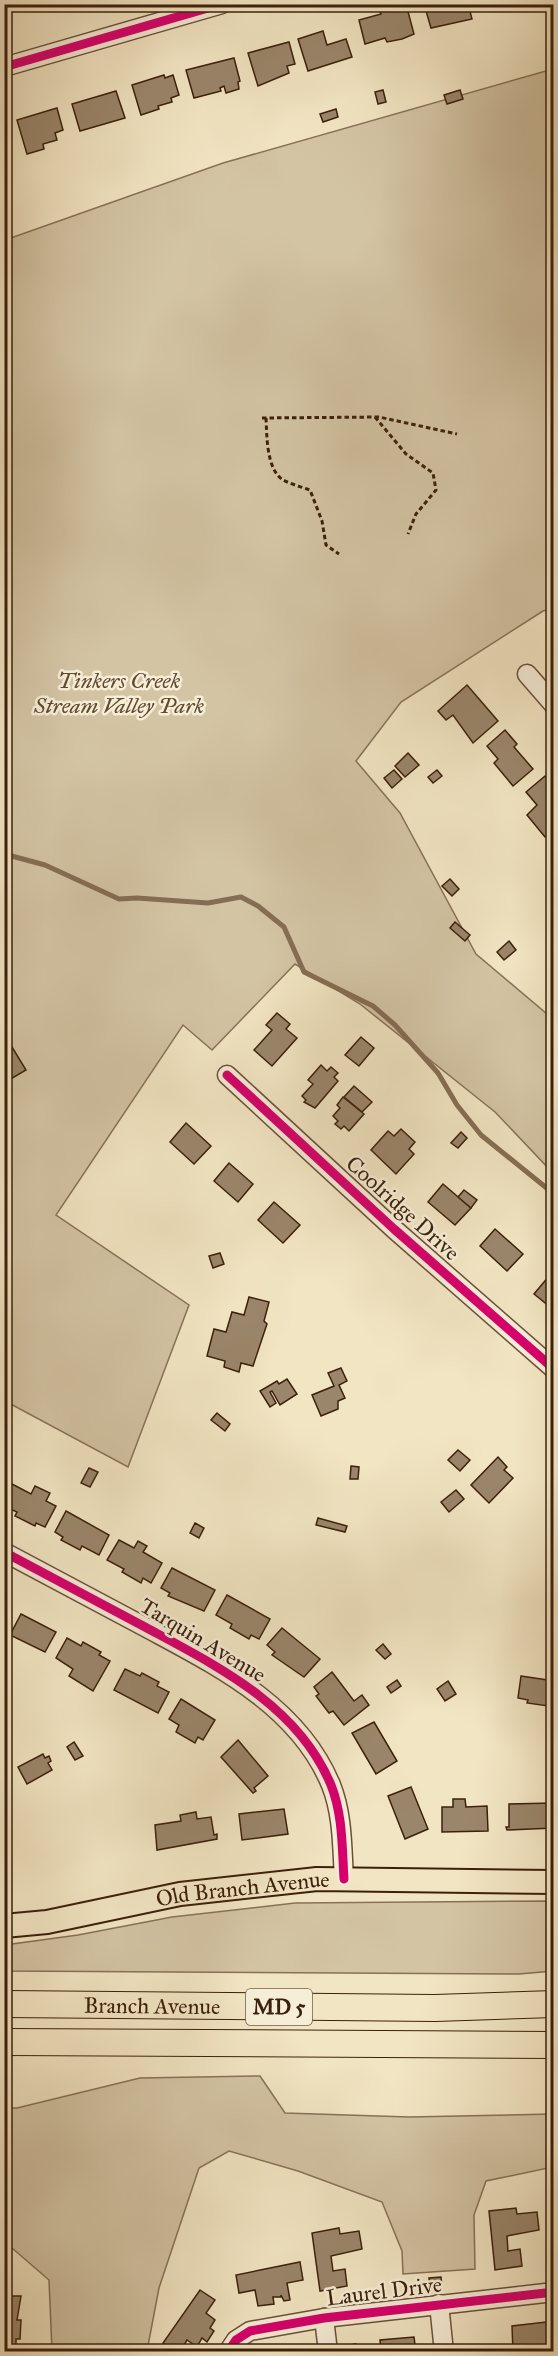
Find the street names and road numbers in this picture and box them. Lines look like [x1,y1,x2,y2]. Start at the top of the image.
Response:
street label: Coolridge Drive [341,1150,465,1266]
street label: Tarquin Avenue [135,1592,271,1688]
street label: Old Branch Avenue [153,1865,330,1912]
road number: MD 5 [246,1989,312,2025]
street label: Branch Avenue [84,1991,220,2020]
street label: Laurel Drive [325,2271,443,2311]

